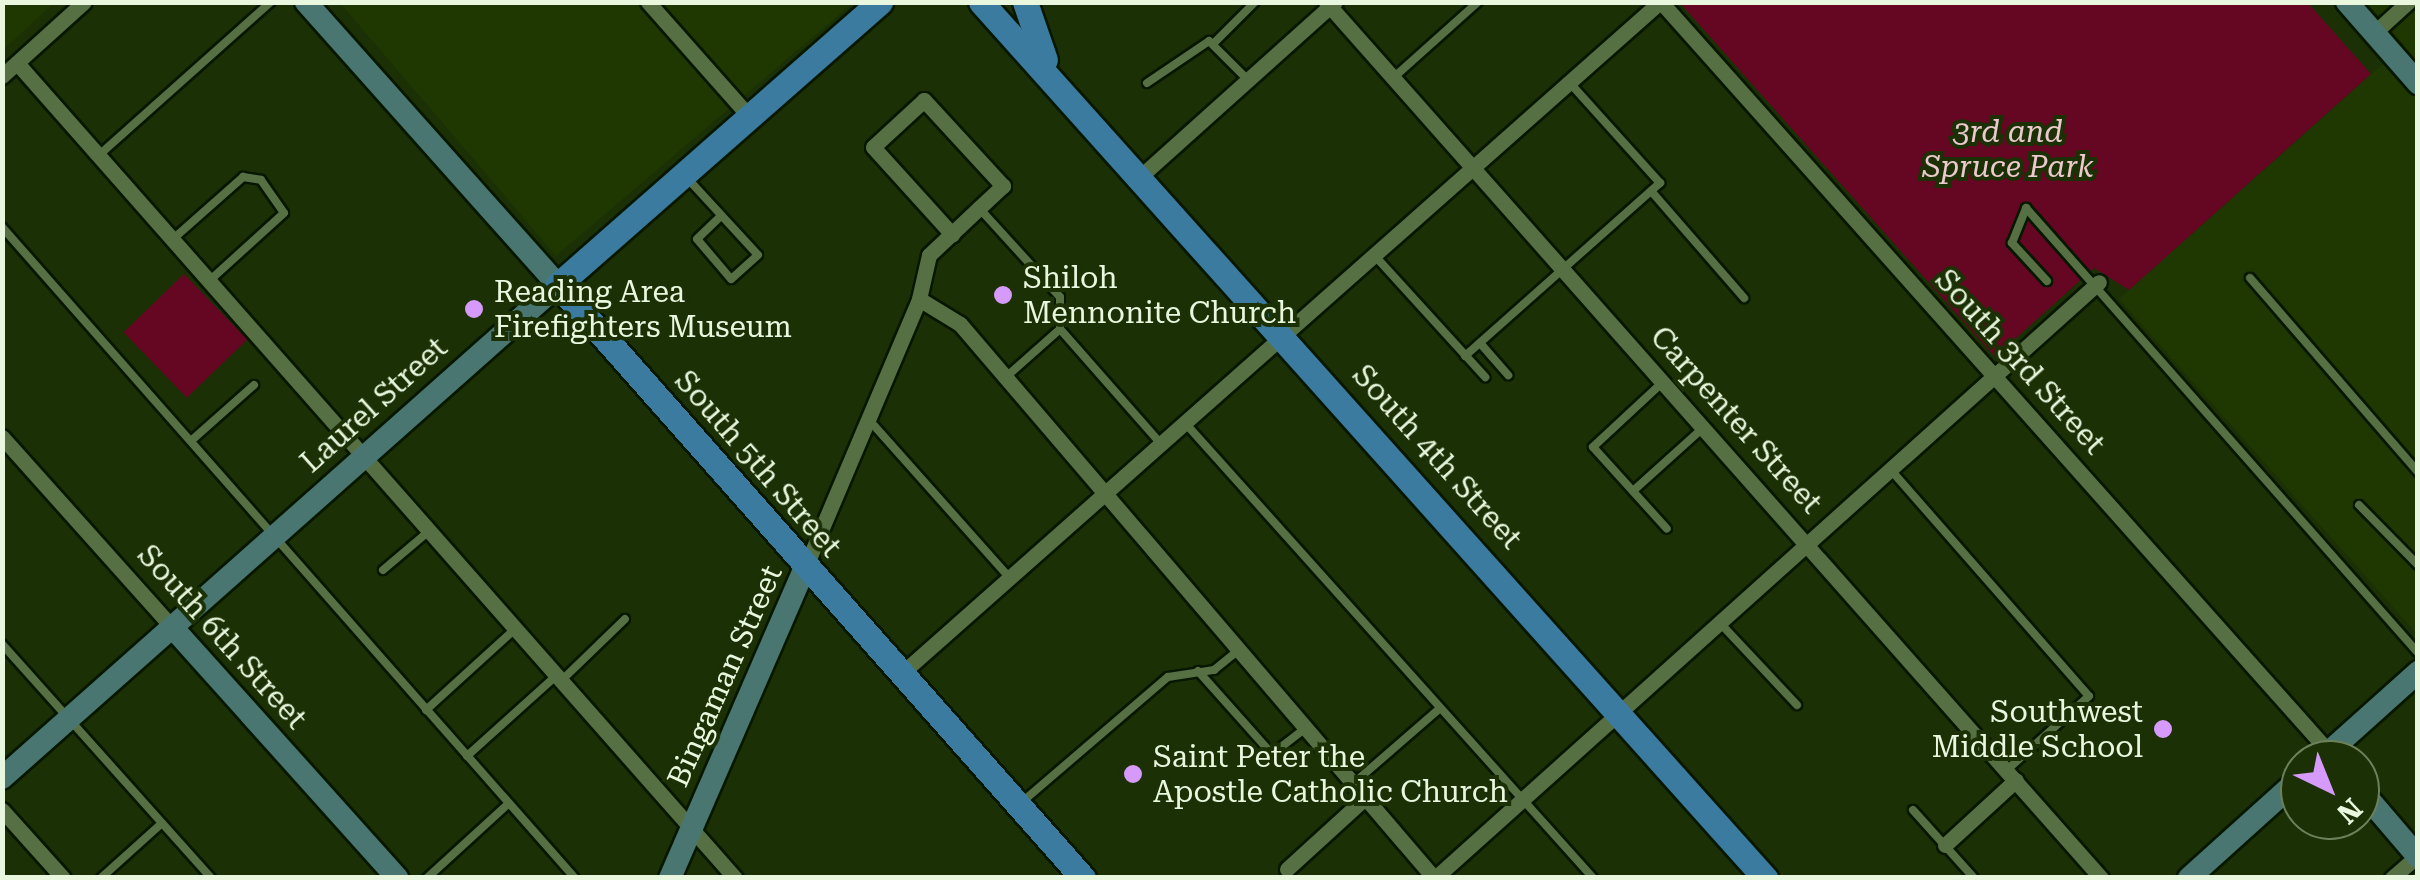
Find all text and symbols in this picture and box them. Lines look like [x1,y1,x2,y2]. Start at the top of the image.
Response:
park label: 3rd and Spruce Park [1922,114,2094,184]
place label: Shiloh Mennonite Church [1023,260,1296,330]
street label: South 3rd Street [1928,262,2112,462]
place label: Reading Area Firefighters Museum [494,274,792,344]
marker: Shiloh Mennonite Church [992,284,1014,306]
marker: Reading Area Firefighters Museum [463,298,485,320]
street label: Carpenter Street [1643,319,1829,521]
street label: Laurel Street [293,330,455,480]
street label: South 4th Street [1345,357,1529,557]
street label: South 5th Street [667,363,849,565]
street label: South 6th Street [130,537,314,737]
street label: Bingaman Street [660,560,790,792]
place label: Southwest Middle School [1932,694,2143,764]
marker: Southwest Middle School [2152,718,2174,740]
place label: Saint Peter the Apostle Catholic Church [1153,739,1508,810]
north arrow [2280,740,2380,840]
marker: Saint Peter the Apostle Catholic Church [1122,763,1144,785]
text: N [2330,791,2369,830]

